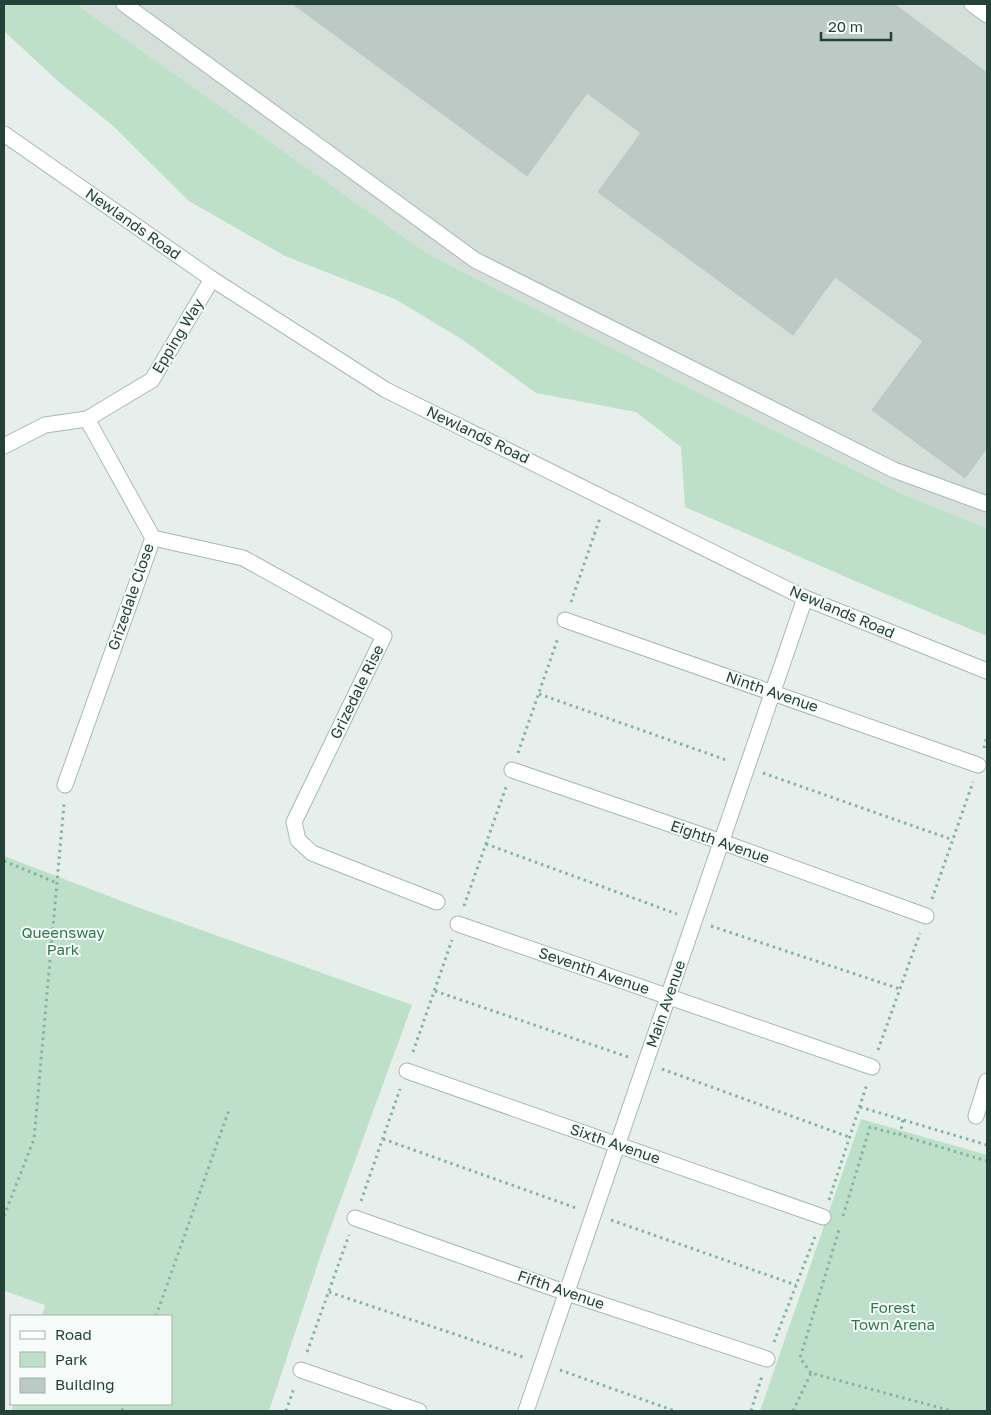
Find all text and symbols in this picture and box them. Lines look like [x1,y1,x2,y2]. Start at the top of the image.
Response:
scale bar [821,10,891,42]
text: 20 m [828,17,863,35]
street label: Newlands Road [82,184,185,263]
street label: Epping Way [148,294,207,376]
street label: Newlands Road [424,401,533,467]
street label: Grizedale Close [103,540,157,653]
street label: Newlands Road [787,581,898,641]
street label: Grizedale Rise [326,641,387,742]
street label: Ninth Avenue [724,667,821,715]
street label: Eighth Avenue [669,816,772,866]
park label: Queensway Park [21,923,105,958]
street label: Seventh Avenue [537,943,652,998]
street label: Main Avenue [642,957,689,1050]
street label: Sixth Avenue [568,1119,663,1167]
street label: Fifth Avenue [516,1266,607,1312]
park label: Forest Town Arena [851,1298,935,1333]
legend [10,1315,172,1405]
text: Road [55,1325,92,1343]
text: Park [55,1350,88,1368]
text: Building [55,1375,115,1393]

